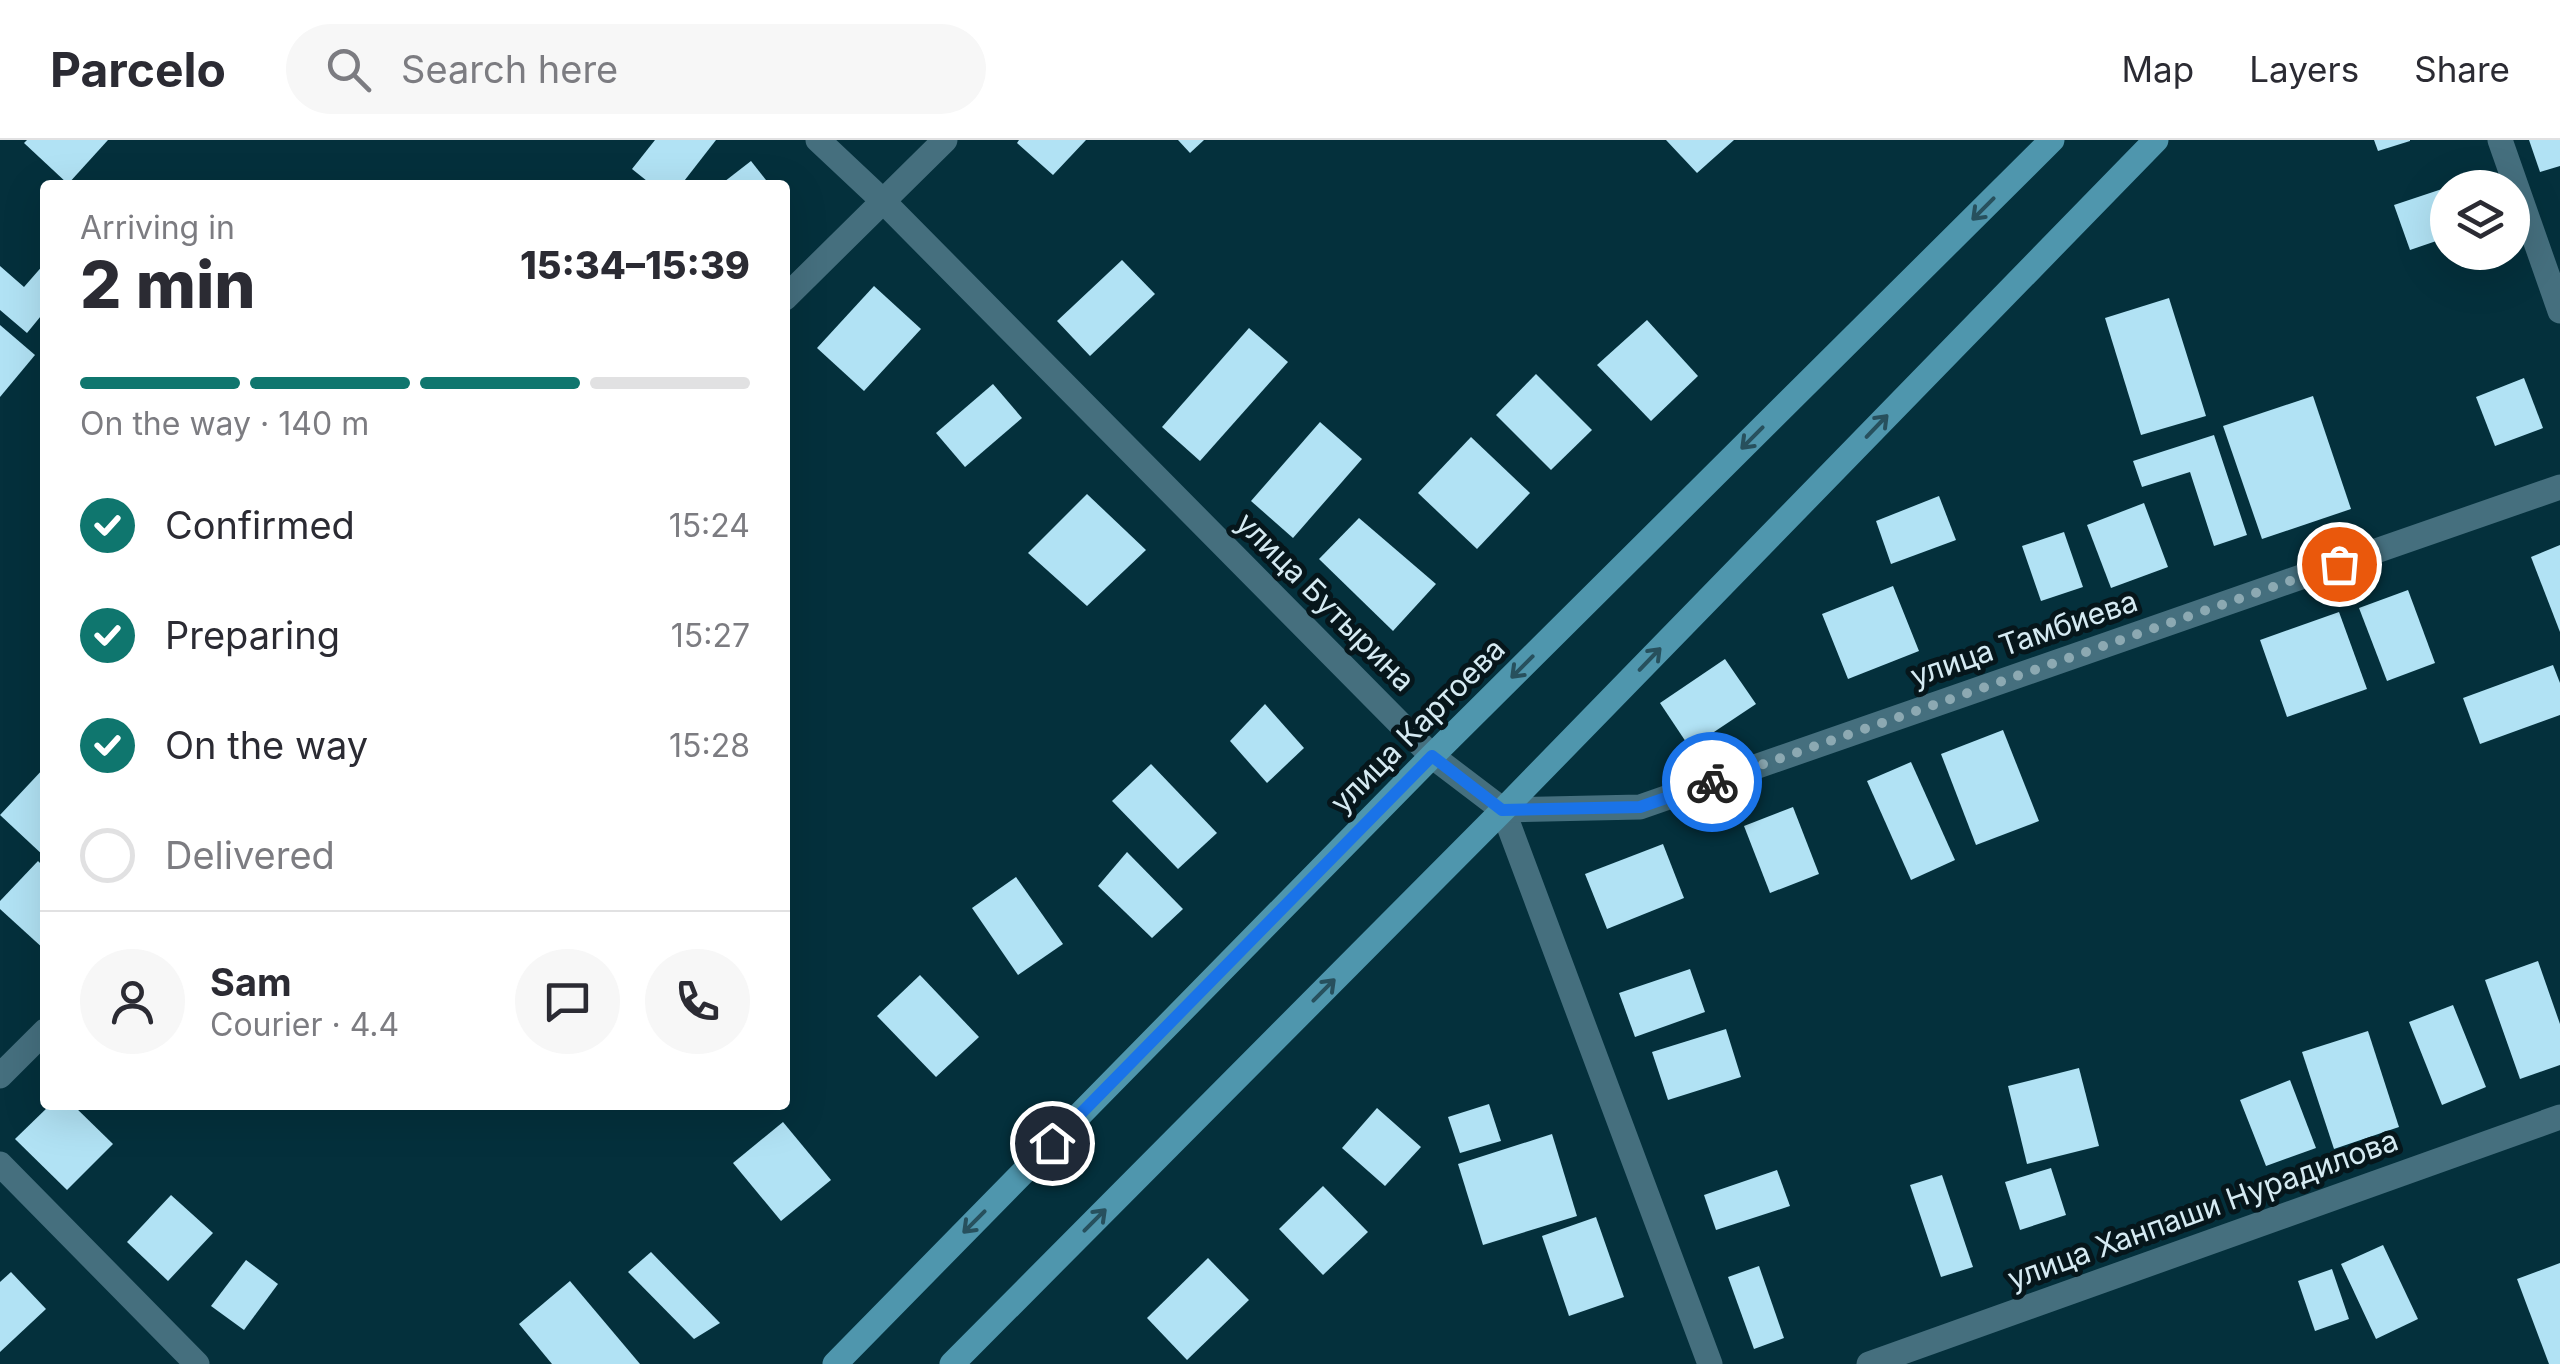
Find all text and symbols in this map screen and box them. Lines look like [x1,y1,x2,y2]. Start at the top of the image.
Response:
search box [286,24,986,114]
text: Parcelo [50,40,226,99]
icon: search [321,42,376,97]
text: Search here [401,46,618,92]
text: Map [2122,48,2194,90]
text: Layers [2249,48,2359,90]
text: Share [2414,48,2510,90]
map controls [2430,170,2530,270]
button: layers [2430,170,2530,270]
one-way arrow [1971,196,1995,220]
text: Arriving in [80,208,235,247]
text: 15:34–15:39 [520,242,750,288]
text: 2 min [80,245,256,324]
text: On the way · 140 m [80,404,369,443]
one-way arrow [1865,414,1889,438]
one-way arrow [1741,426,1765,450]
icon: check [80,498,135,553]
text: Confirmed [165,502,355,548]
street label: улица Бутырина [1229,505,1422,698]
text: 15:24 [669,506,750,545]
pin [2297,522,2382,607]
icon: bag [2312,537,2367,592]
street label: улица Тамбиева [1905,582,2142,694]
icon: check [80,608,135,663]
text: Preparing [165,612,340,658]
text: 15:27 [671,616,750,655]
street label: улица Картоева [1323,631,1512,820]
one-way arrow [1638,647,1662,671]
one-way arrow [1510,655,1534,679]
icon: check [80,718,135,773]
text: On the way [165,722,368,768]
text: 15:28 [669,726,750,765]
courier [1662,732,1762,832]
icon: bike [1685,755,1740,810]
text: Delivered [165,832,335,878]
button: person [80,949,185,1054]
button: chat [515,949,620,1054]
button: phone [645,949,750,1054]
text: Sam [210,959,292,1005]
one-way arrow [1311,978,1335,1002]
text: Courier · 4.4 [210,1005,399,1044]
pin [1010,1101,1095,1186]
icon: home [1025,1116,1080,1171]
street label: улица Ханпаши Нурадилова [2003,1122,2403,1297]
one-way arrow [1082,1209,1106,1233]
one-way arrow [962,1210,986,1234]

